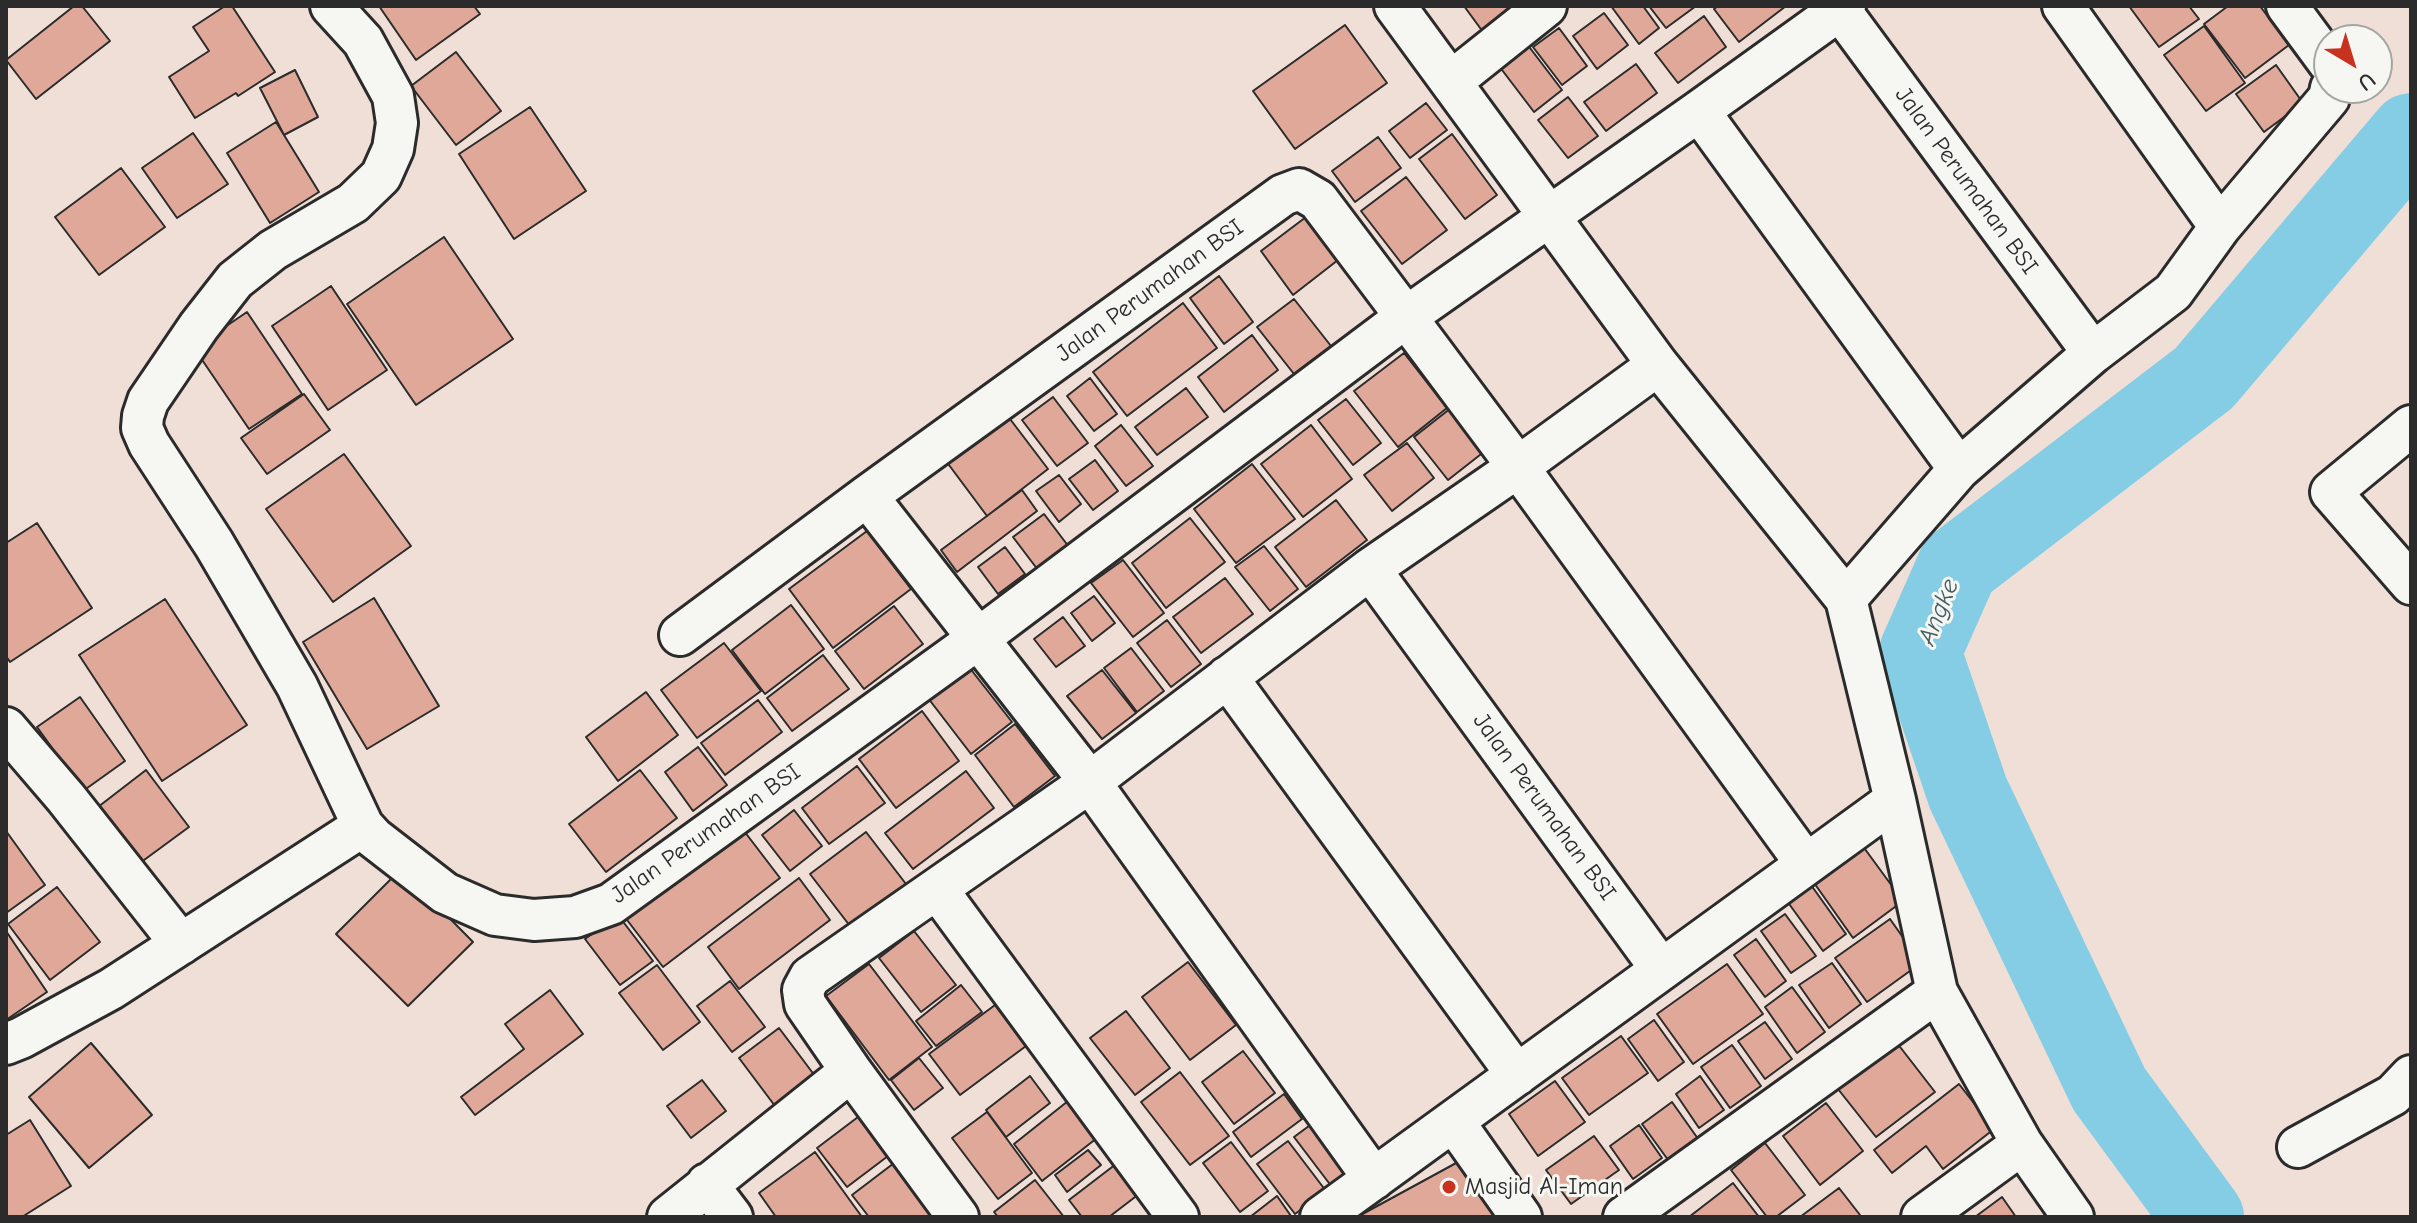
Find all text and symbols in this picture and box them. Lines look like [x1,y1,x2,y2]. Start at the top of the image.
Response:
north arrow [2313,24,2393,104]
text: U [2353,67,2380,96]
street label: Jalan Perumahan BSI [1888,82,2044,280]
street label: Jalan Perumahan BSI [1051,213,1249,369]
water label: Angke [1912,574,1966,650]
street label: Jalan Perumahan BSI [1466,708,1622,906]
street label: Jalan Perumahan BSI [606,758,806,910]
place label: Masjid Al-Iman [1465,1173,1623,1201]
marker: Masjid Al-Iman [1440,1178,1458,1196]

